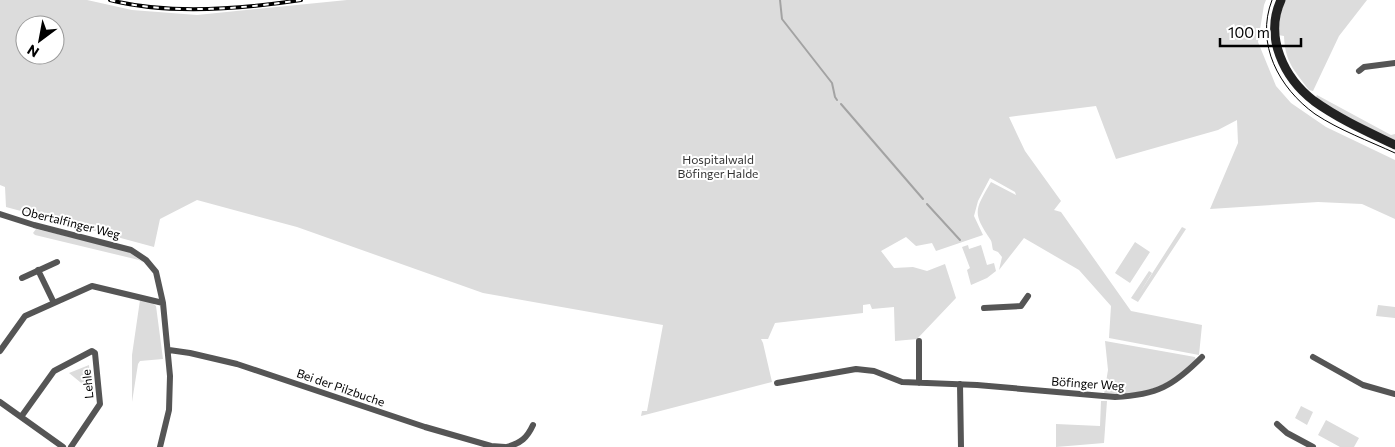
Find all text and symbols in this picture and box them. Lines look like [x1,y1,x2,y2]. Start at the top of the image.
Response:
north arrow [15,15,65,65]
scale bar [1220,15,1301,47]
text: 100 m [1228,23,1270,41]
text: N [24,41,42,61]
park label: Hospitalwald Böfinger Halde [678,152,758,180]
street label: Obertalfinger Weg [20,203,122,241]
street label: Bei der Pilzbuche [295,365,387,409]
street label: Lehle [78,369,96,399]
street label: Böfinger Weg [1051,373,1126,393]

